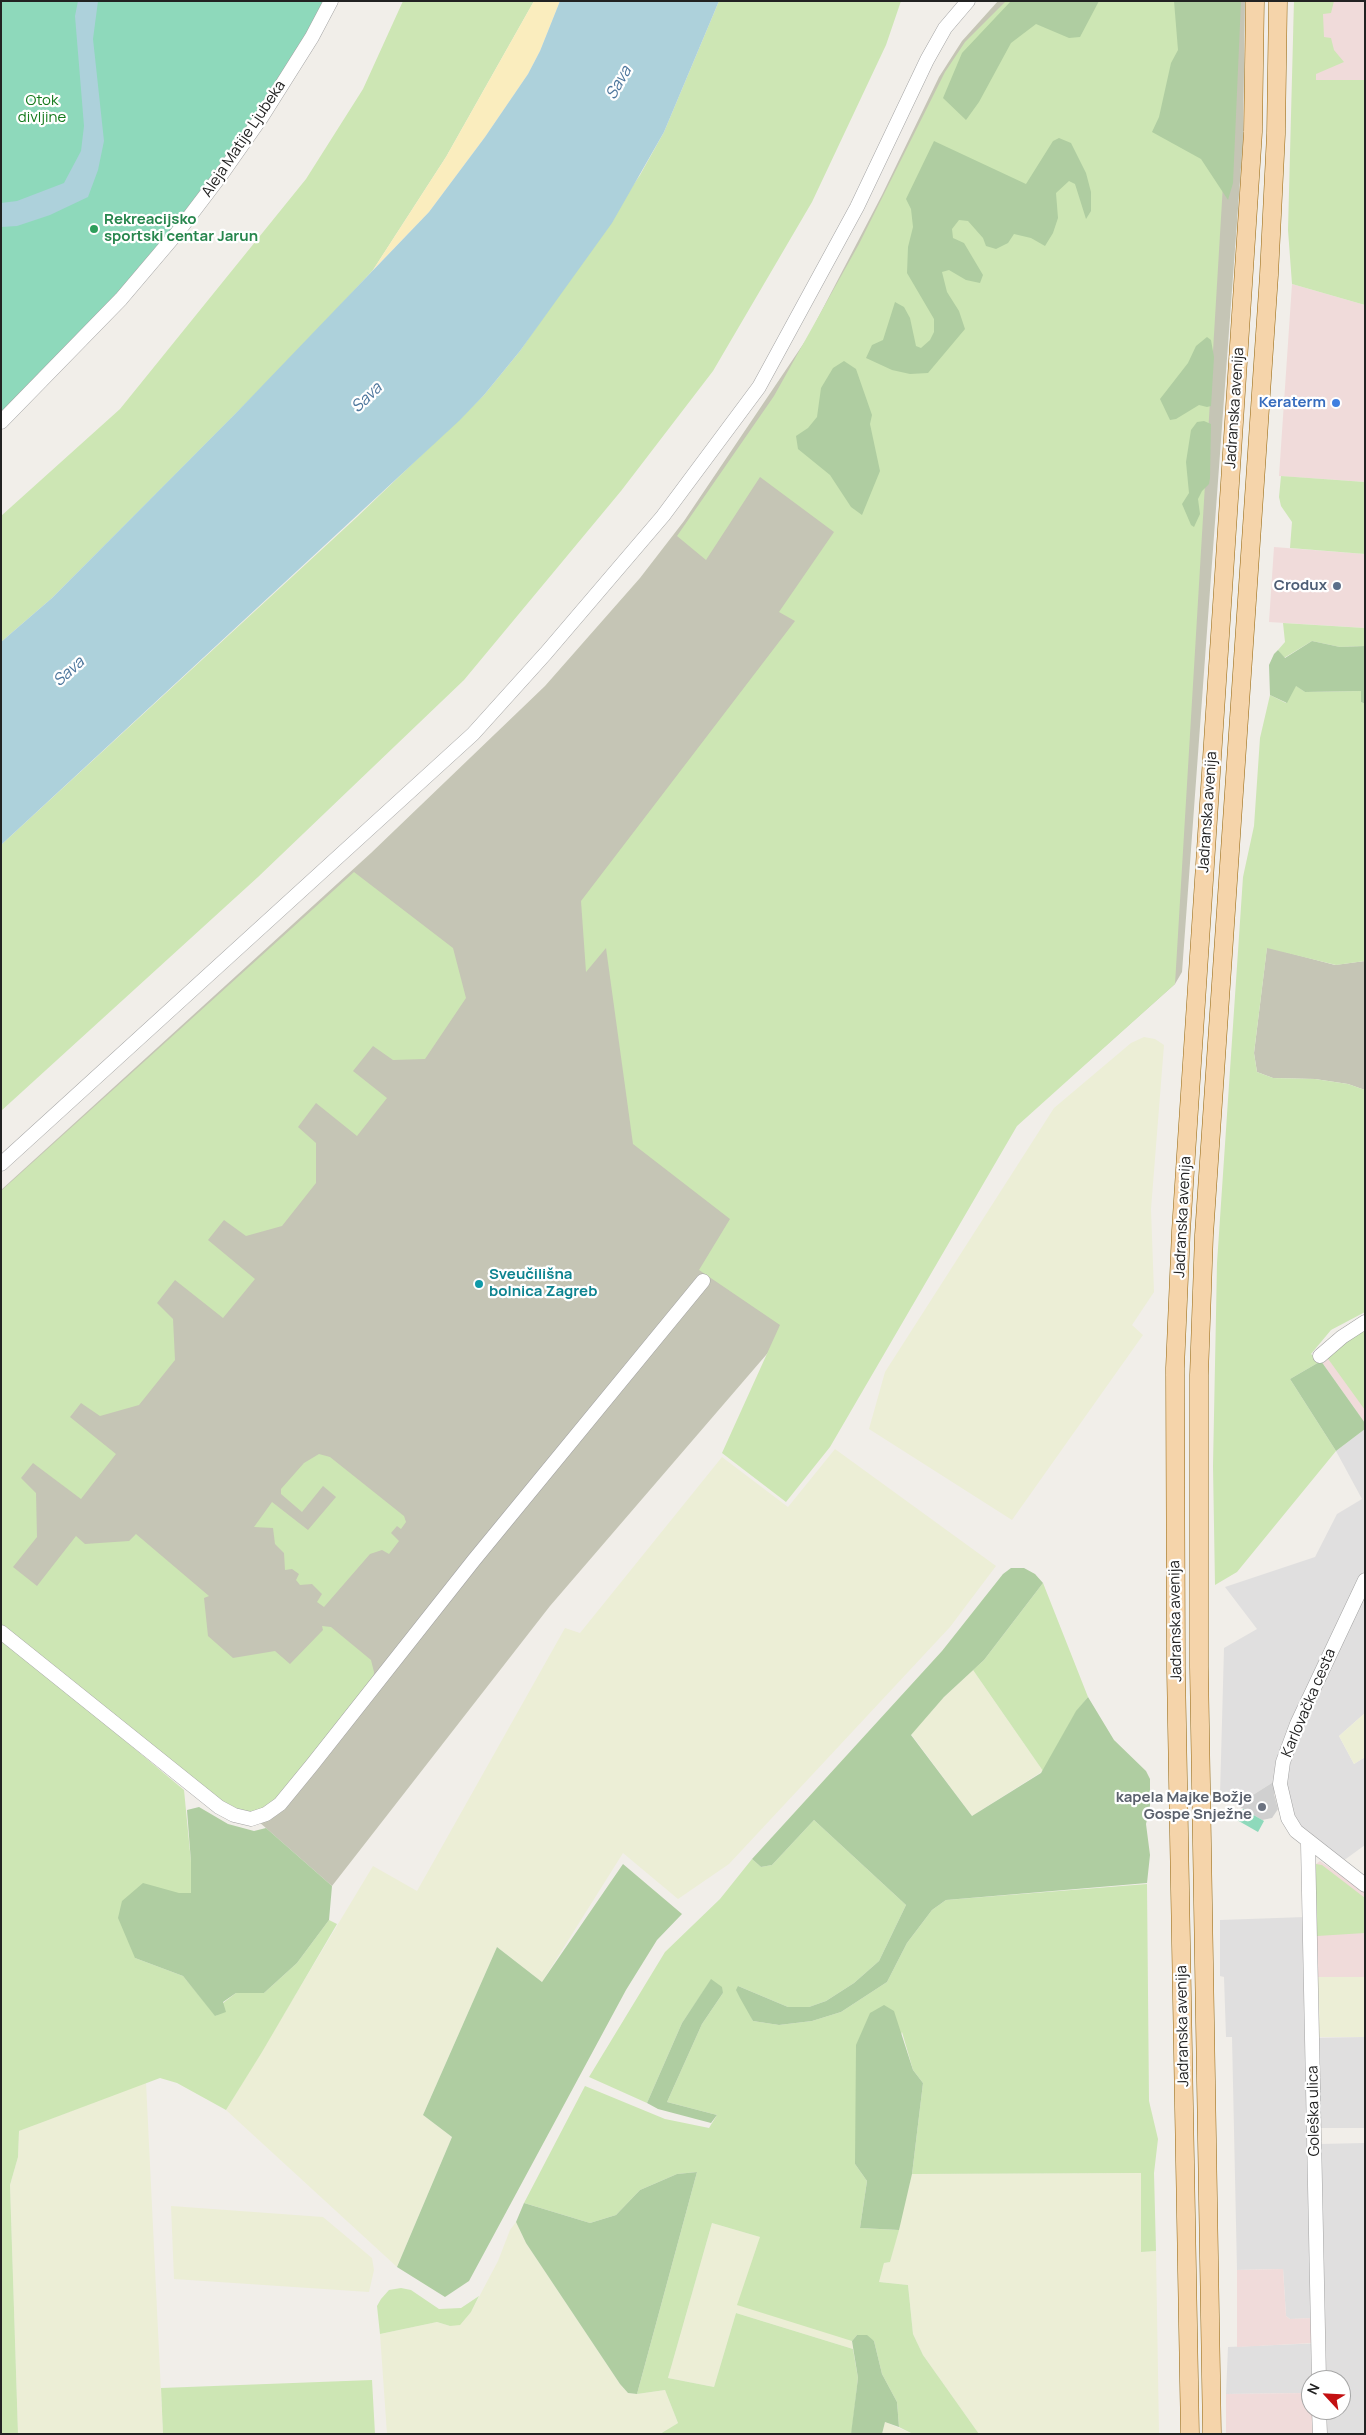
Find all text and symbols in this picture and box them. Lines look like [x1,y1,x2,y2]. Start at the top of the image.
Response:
water label: Sava [602,63,636,103]
street label: Aleja Matije Ljubeka [198,77,290,201]
park label: Otok divljine [18,92,66,127]
place label: Rekreacijsko sportski centar Jarun [104,211,258,246]
marker: Rekreacijsko sportski centar Jarun [88,223,100,235]
street label: Jadranska avenija [1222,347,1248,469]
water label: Sava [348,379,386,417]
place label: Keraterm [1259,394,1326,412]
marker: Keraterm [1330,397,1342,409]
place label: Crodux [1274,577,1327,595]
marker: Crodux [1331,580,1343,592]
water label: Sava [50,653,88,691]
street label: Jadranska avenija [1195,751,1221,873]
street label: Jadranska avenija [1171,1156,1195,1278]
place label: Sveučilišna bolnica Zagreb [489,1266,597,1301]
marker: Sveučilišna bolnica Zagreb [473,1278,485,1290]
street label: Jadranska avenija [1166,1560,1186,1682]
street label: Karlovačka cesta [1278,1646,1340,1760]
place label: kapela Majke Božje Gospe Snježne [1116,1789,1252,1824]
marker: kapela Majke Božje Gospe Snježne [1256,1801,1268,1813]
street label: Jadranska avenija [1173,1965,1193,2087]
street label: Goleška ulica [1304,2065,1324,2157]
north arrow [1301,2370,1351,2420]
text: N [1302,2380,1324,2397]

